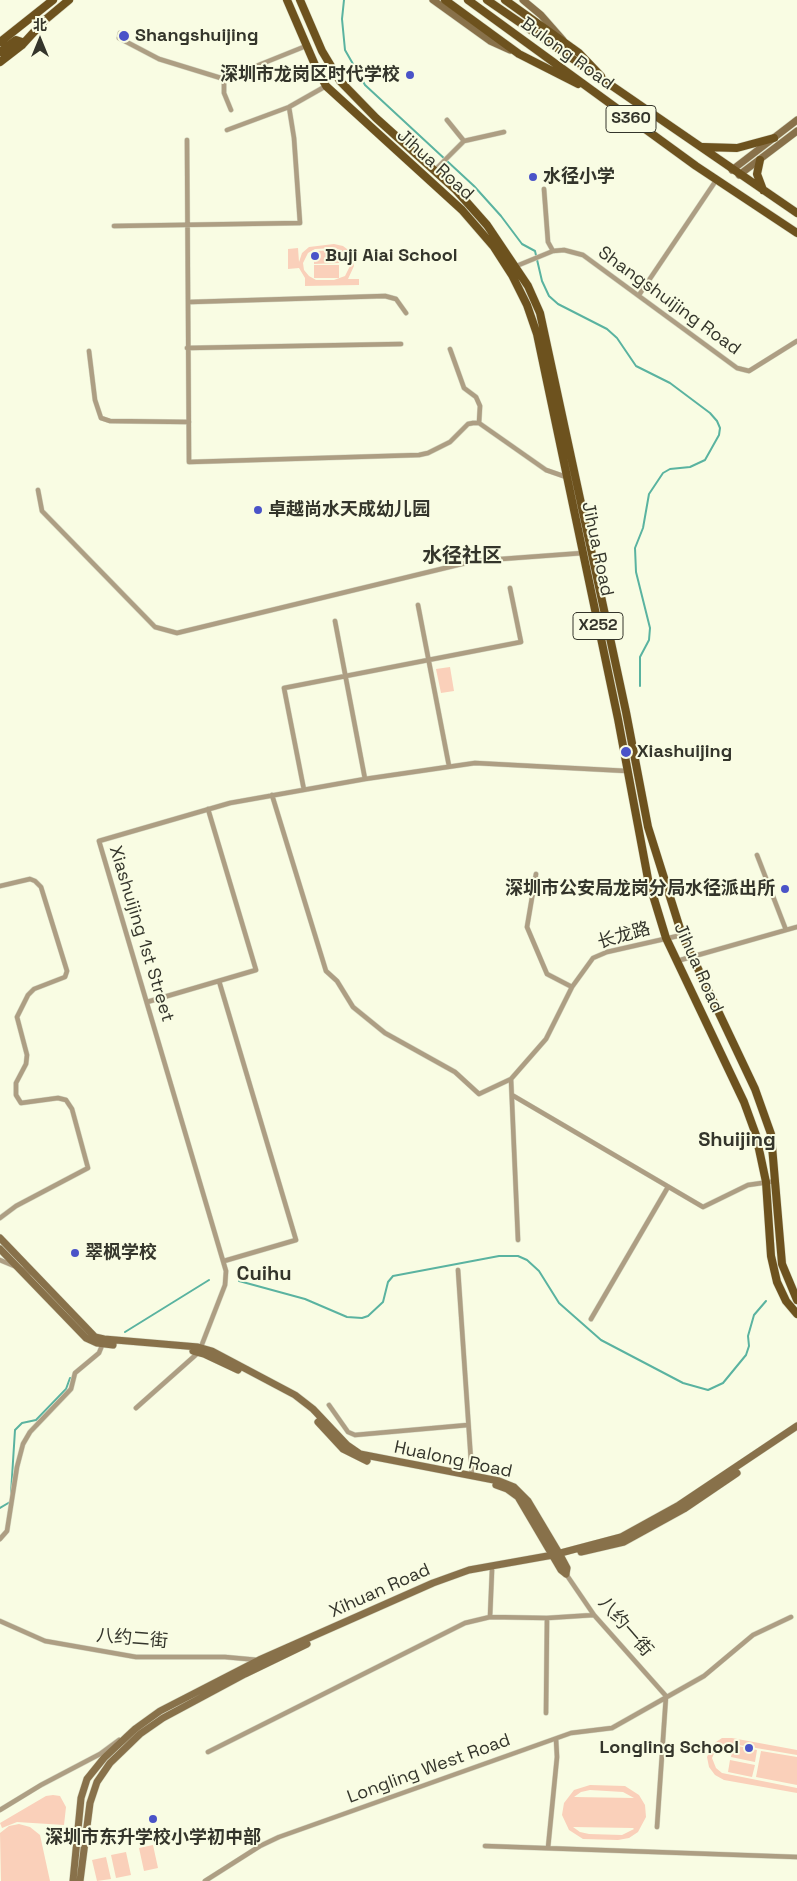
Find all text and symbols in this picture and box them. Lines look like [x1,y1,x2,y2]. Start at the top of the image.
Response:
street label: Bulong Road [516,13,618,95]
north arrow [15,15,65,65]
text: 北 [33,16,47,34]
place label: Shangshuijing [135,25,258,47]
marker: Shangshuijing [117,29,131,43]
place label: 深圳市龙岗区时代学校 [220,64,400,86]
marker: 深圳市龙岗区时代学校 [404,69,416,81]
road number: S360 [606,106,656,132]
street label: Jihua Road [392,125,478,205]
place label: 水径小学 [543,166,615,188]
marker: 水径小学 [527,171,539,183]
street label: Shangshuijing Road [593,242,745,360]
place label: Buji Aiai School [325,245,458,267]
marker: Buji Aiai School [309,250,321,262]
place label: 卓越尚水天成幼儿园 [268,499,430,521]
street label: Jihua Road [576,500,618,598]
marker: 卓越尚水天成幼儿园 [252,504,264,516]
district label: 水径社区 [422,545,502,569]
road number: X252 [573,612,623,640]
place label: Xiashuijing [637,741,732,763]
marker: Xiashuijing [619,745,633,759]
street label: Xiashuijing 1st Street [104,843,178,1025]
place label: 深圳市公安局龙岗分局水径派出所 [505,878,775,900]
marker: 深圳市公安局龙岗分局水径派出所 [779,883,791,895]
street label: 长龙路 [595,918,653,954]
street label: Jihua Road [669,920,727,1016]
district label: Shuijing [698,1129,776,1153]
place label: 翠枫学校 [85,1242,157,1264]
marker: 翠枫学校 [69,1247,81,1259]
district label: Cuihu [237,1263,291,1287]
street label: Hualong Road [392,1437,514,1483]
street label: Xihuan Road [326,1559,434,1623]
street label: 八约一街 [593,1593,657,1661]
street label: 八约二街 [95,1625,169,1653]
street label: Longling West Road [344,1729,514,1809]
place label: Longling School [600,1737,739,1759]
marker: Longling School [743,1742,755,1754]
marker: 深圳市东升学校小学初中部 [147,1813,159,1825]
place label: 深圳市东升学校小学初中部 [45,1827,261,1849]

